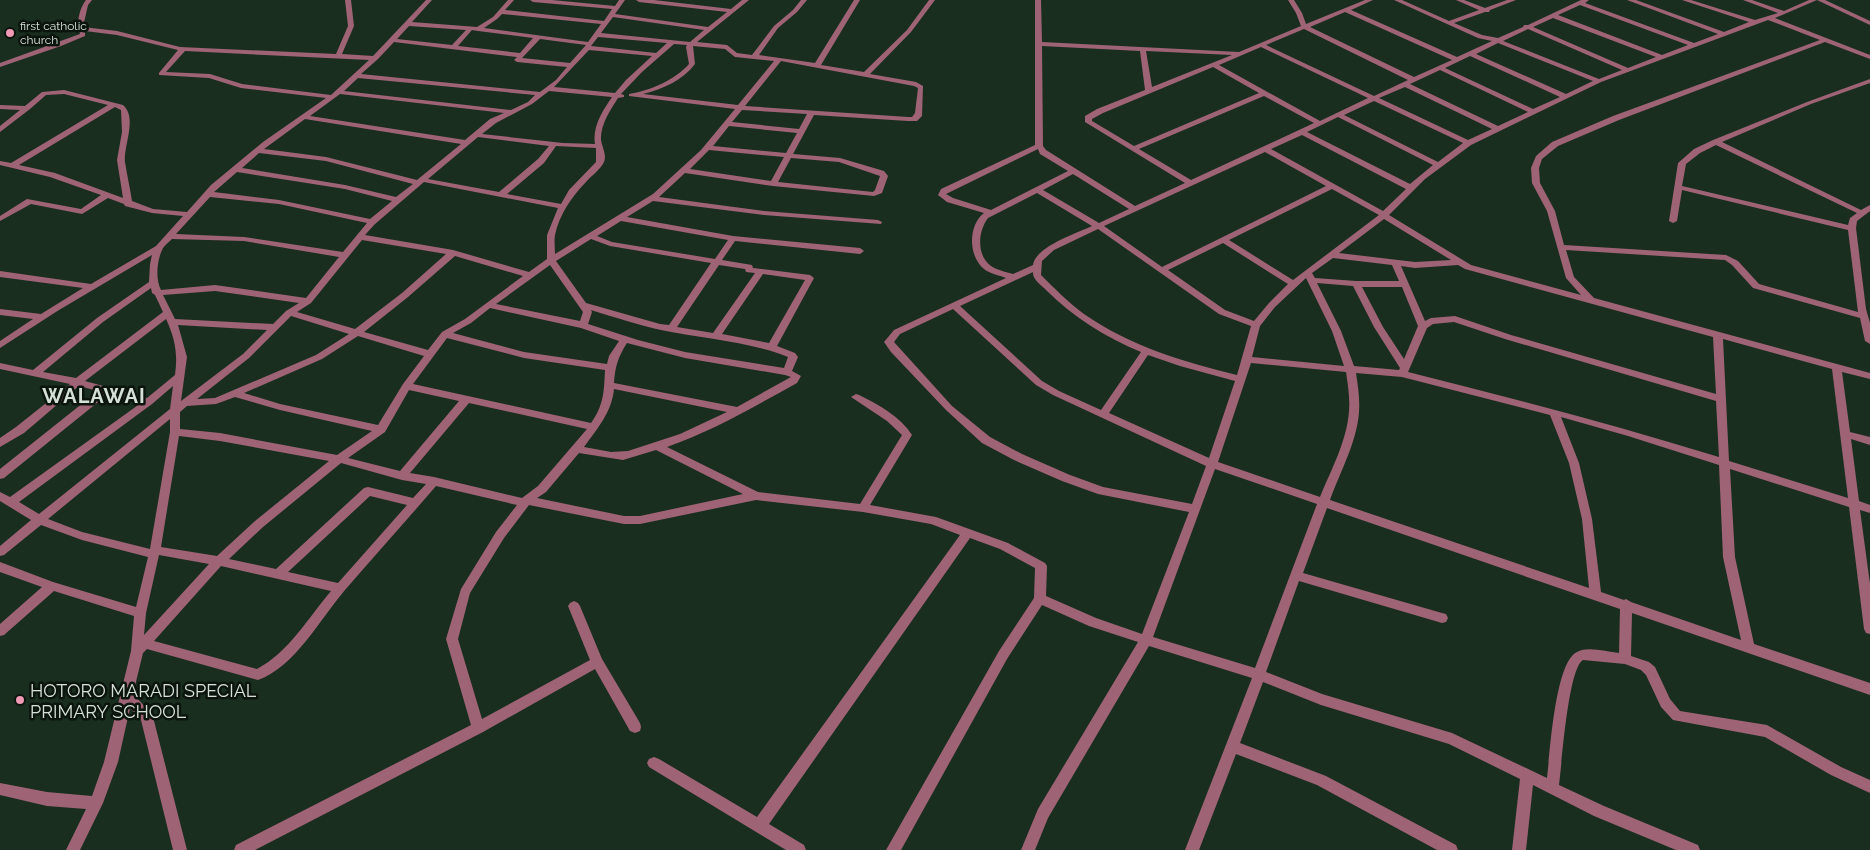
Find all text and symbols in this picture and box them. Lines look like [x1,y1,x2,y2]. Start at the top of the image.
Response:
place label: first catholic church [20,19,87,47]
marker: first catholic church [4,27,16,39]
district label: WALAWAI [42,384,146,408]
place label: HOTORO MARADI SPECIAL PRIMARY SCHOOL [30,680,257,722]
marker: HOTORO MARADI SPECIAL PRIMARY SCHOOL [14,694,26,706]

